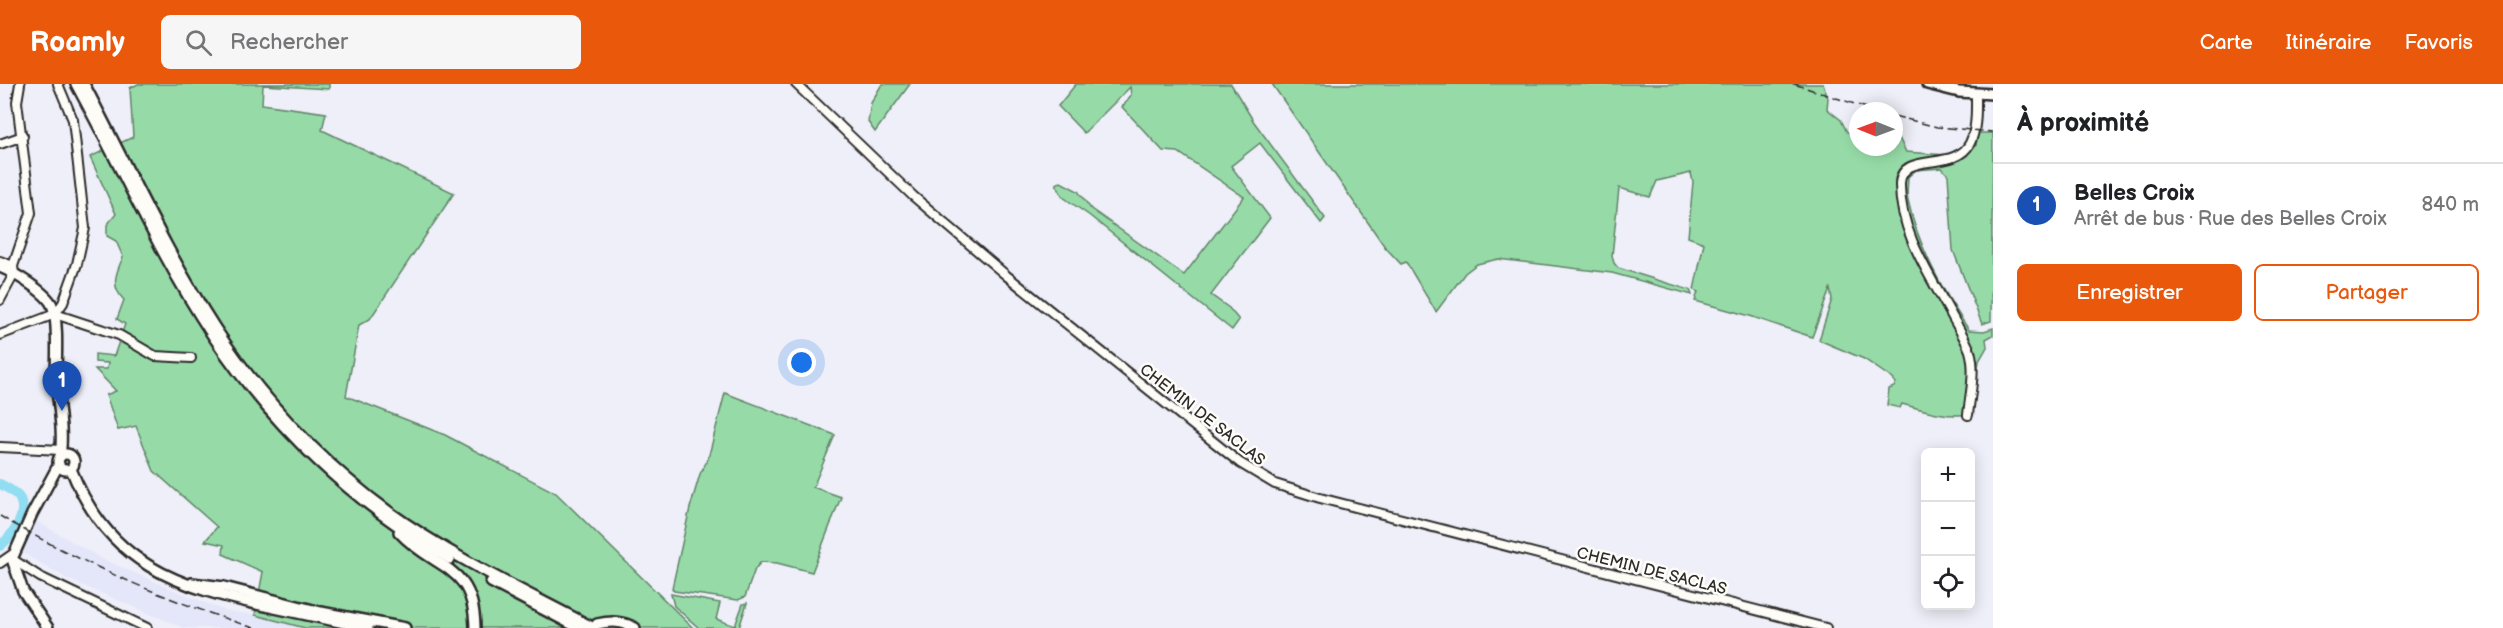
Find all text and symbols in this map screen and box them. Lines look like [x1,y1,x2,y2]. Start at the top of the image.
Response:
search box [161,15,581,69]
text: Roamly [30,26,125,59]
icon: search [182,26,215,59]
text: Rechercher [230,29,348,56]
text: Carte [2200,30,2253,55]
text: Itinéraire [2286,30,2372,55]
text: Favoris [2405,30,2473,55]
north arrow [1849,102,1903,156]
text: À proximité [2017,108,2149,139]
text: Belles Croix [2074,180,2194,207]
text: 1 [2032,193,2041,217]
text: 840 m [2421,193,2479,217]
text: Arrêt de bus · Rue des Belles Croix [2074,207,2387,231]
button: Enregistrer [2017,264,2242,321]
button: Partager [2254,264,2479,321]
your location [787,348,816,377]
street label: CHEMIN DE SACLAS [1136,360,1269,470]
pin: 1 [42,362,82,411]
map controls [1921,448,1975,610]
button: + [1921,448,1975,502]
button: − [1921,502,1975,556]
street label: CHEMIN DE SACLAS [1575,544,1729,599]
button: locate [1921,556,1975,610]

